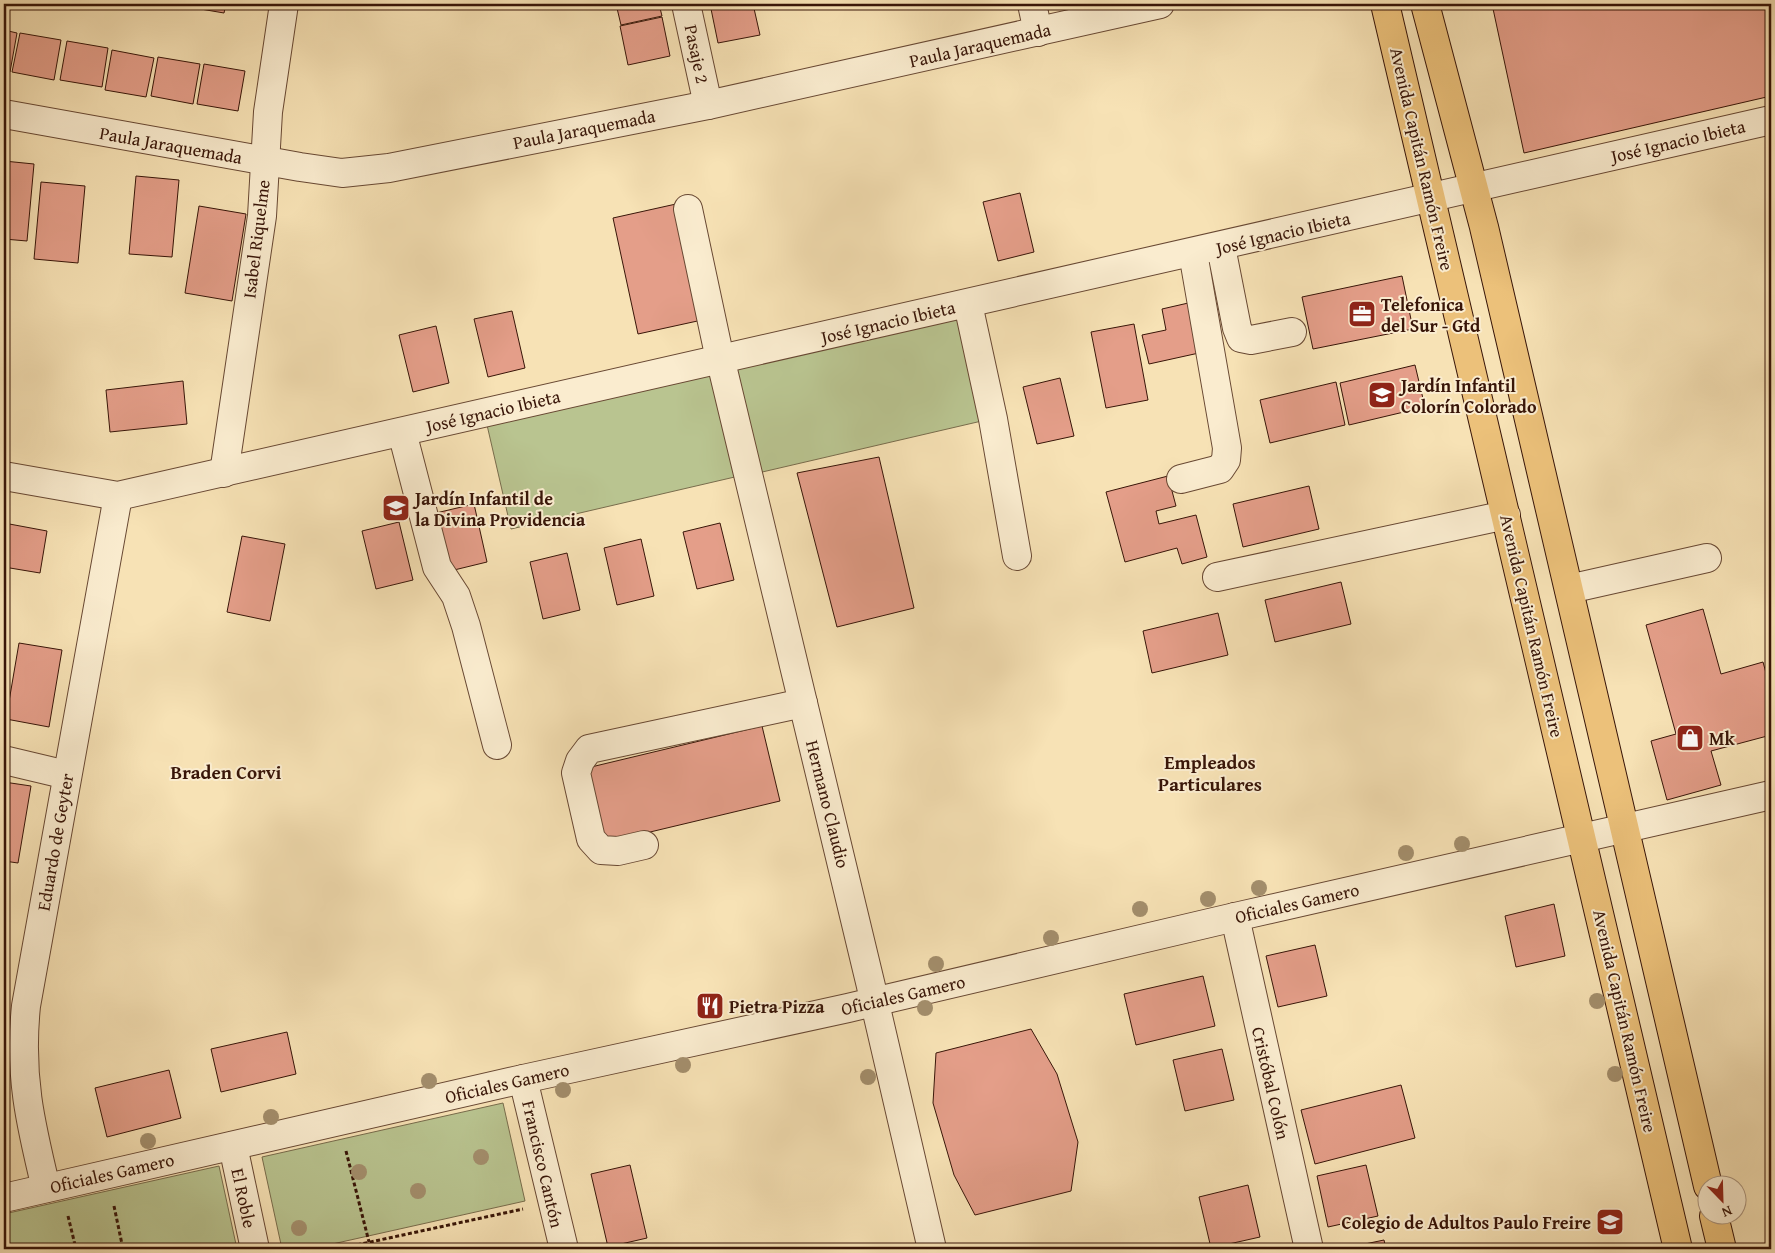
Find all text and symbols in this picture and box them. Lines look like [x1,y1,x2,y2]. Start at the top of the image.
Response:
street label: Paula Jaraquemada [907,15,1054,74]
street label: Pasaje 2 [678,22,716,86]
street label: Avenida Capitán Ramón Freire [1383,45,1461,273]
street label: Paula Jaraquemada [511,102,658,156]
street label: José Ignacio Ibieta [1606,112,1748,170]
street label: Paula Jaraquemada [98,119,245,171]
street label: Isabel Riquelme [235,178,277,300]
street label: José Ignacio Ibieta [1211,204,1353,262]
place label: Telefonica del Sur - Gtd [1381,291,1481,339]
street label: José Ignacio Ibieta [816,293,958,351]
office icon: Telefonica del Sur - Gtd [1347,299,1377,329]
place label: Jardín Infantil Colorín Colorado [1398,372,1537,420]
school or university icon: Jardín Infantil Colorín Colorado [1367,380,1397,410]
street label: José Ignacio Ibieta [421,382,563,440]
place label: Jardín Infantil de la Divina Providencia [412,485,586,533]
school or university icon: Jardín Infantil de la Divina Providencia [381,493,411,523]
street label: Avenida Capitán Ramón Freire [1493,512,1571,740]
shop icon: Mk [1675,723,1705,753]
place label: Mk [1709,725,1735,752]
street label: Hermano Claudio [799,737,857,871]
district label: Empleados Particulares [1158,748,1262,798]
district label: Braden Corvi [171,758,282,786]
street label: Eduardo de Geyter [30,771,80,913]
street label: Oficiales Gamero [1232,876,1362,930]
street label: Avenida Capitán Ramón Freire [1586,907,1664,1135]
street label: Oficiales Gamero [838,968,968,1022]
restaurant icon: Pietra Pizza [695,991,725,1021]
place label: Pietra Pizza [729,993,825,1020]
street label: Cristóbal Colón [1245,1024,1297,1142]
street label: Oficiales Gamero [442,1056,572,1110]
street label: Francisco Cantón [515,1098,571,1230]
street label: Oficiales Gamero [47,1146,177,1200]
street label: El Roble [225,1166,263,1230]
north arrow [1698,1176,1748,1226]
text: N [1718,1201,1735,1223]
school or university icon: Colegio de Adultos Paulo Freire [1595,1207,1625,1237]
place label: Colegio de Adultos Paulo Freire [1342,1209,1591,1236]

